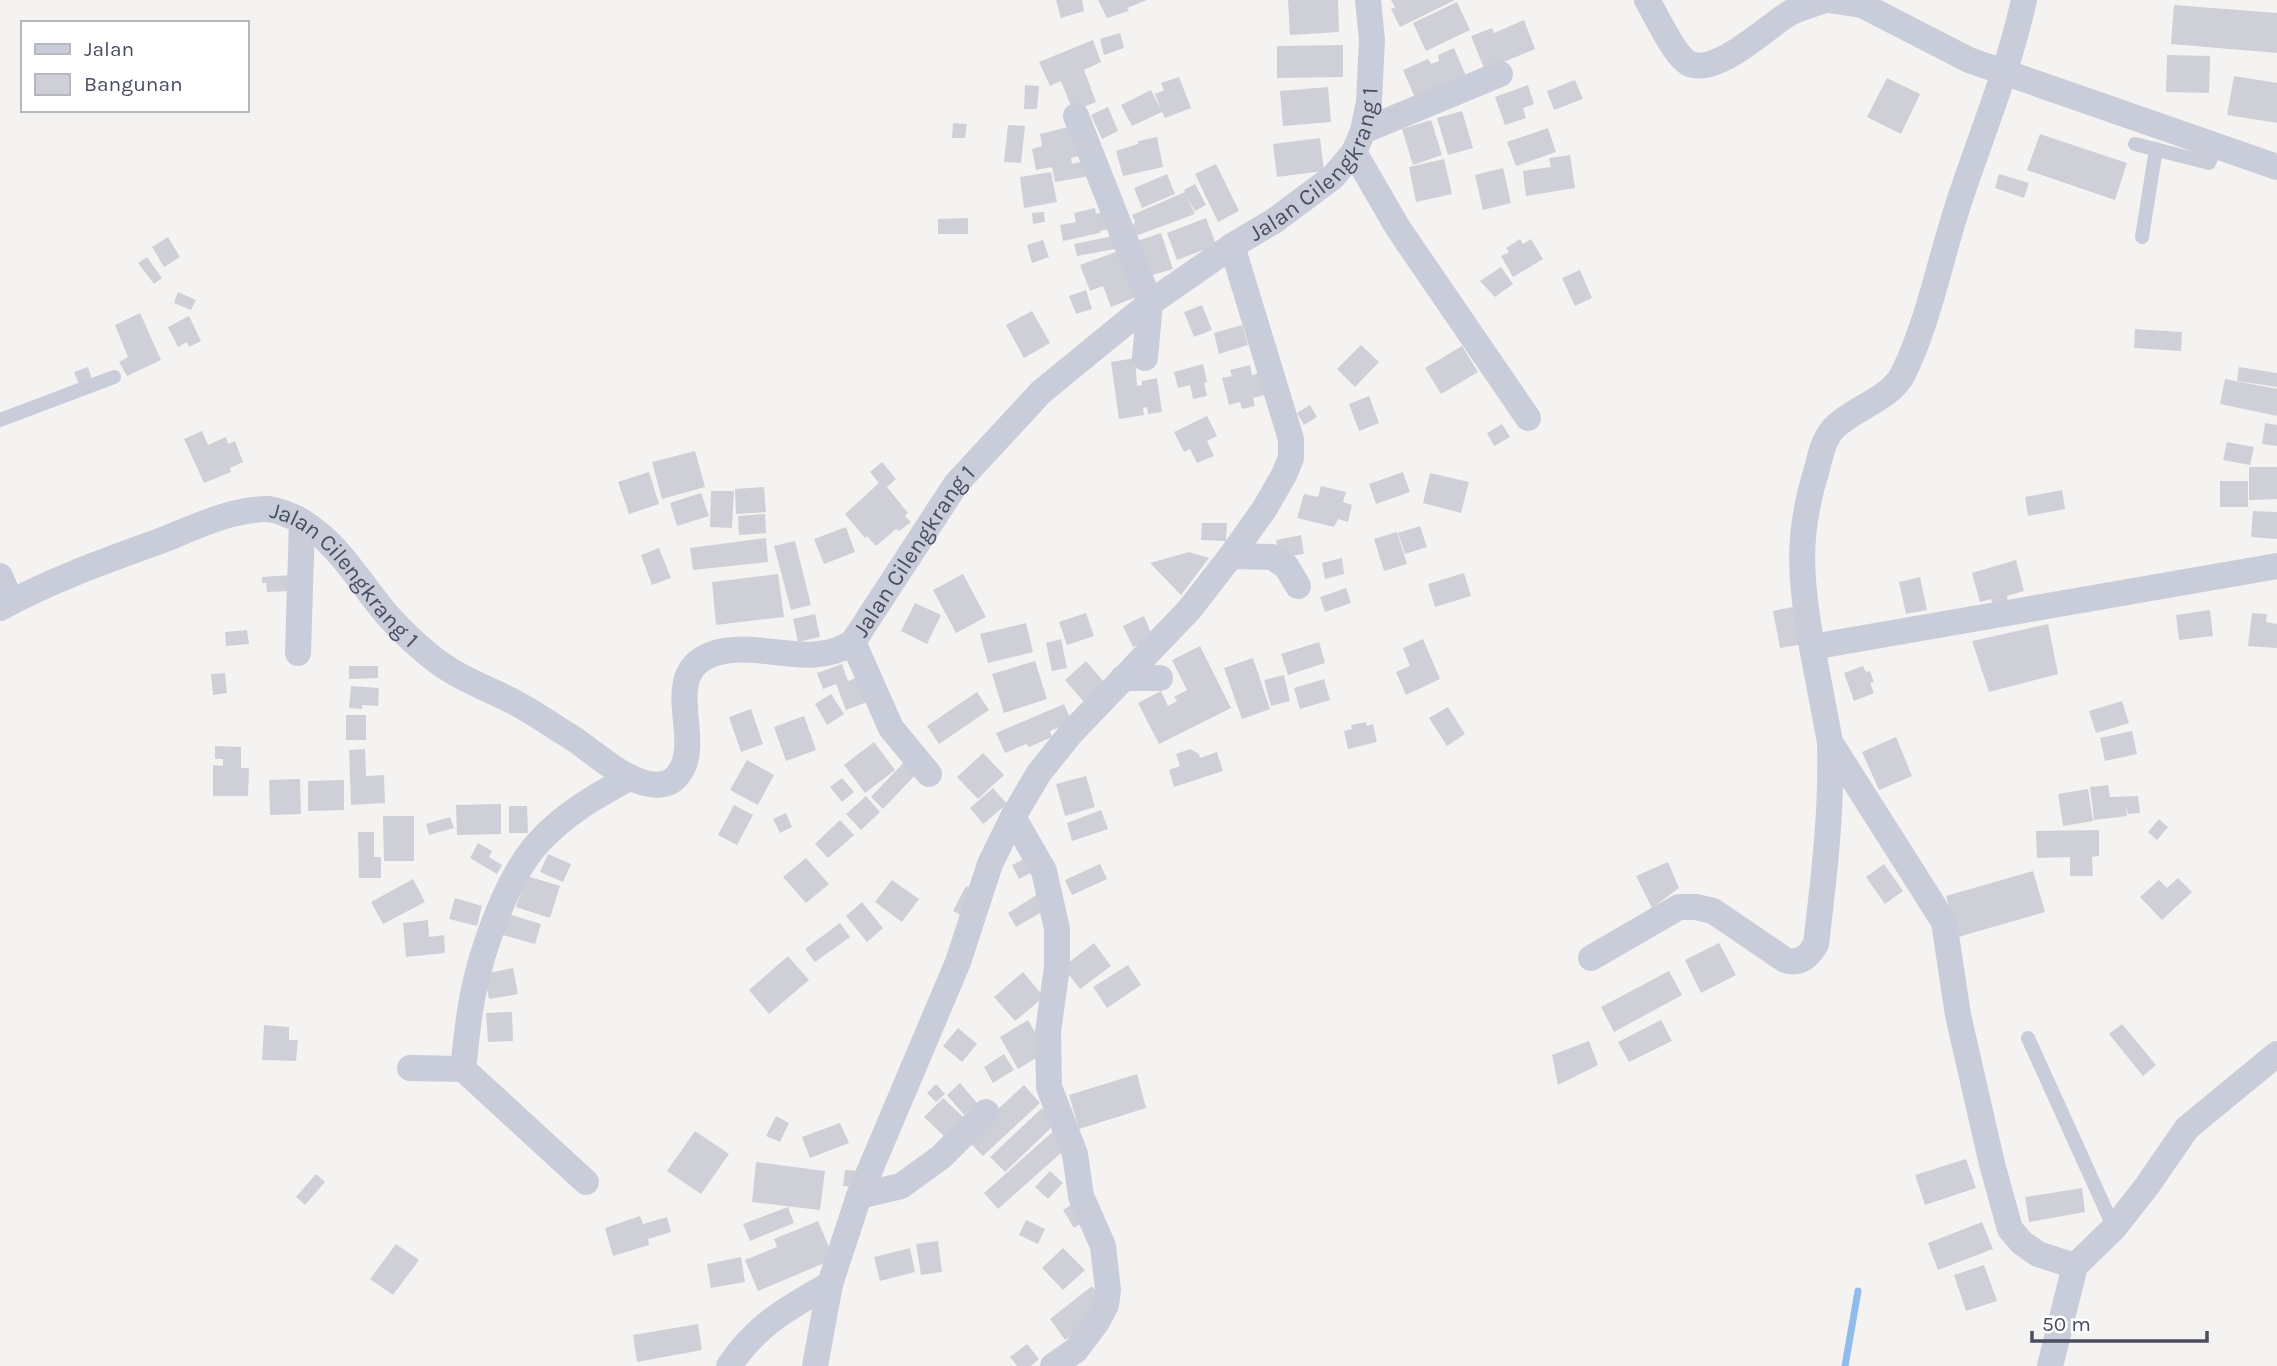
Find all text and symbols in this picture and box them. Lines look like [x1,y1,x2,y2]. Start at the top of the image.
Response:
legend [21,21,248,112]
text: Jalan [84,37,134,61]
text: Bangunan [84,72,183,96]
street label: Jalan Cilengkrang 1 [1244,87,1384,247]
street label: Jalan Cilengkrang 1 [847,460,980,642]
street label: Jalan Cilengkrang 1 [267,497,424,653]
scale bar [2032,1300,2207,1344]
text: 50 m [2042,1312,2091,1336]

